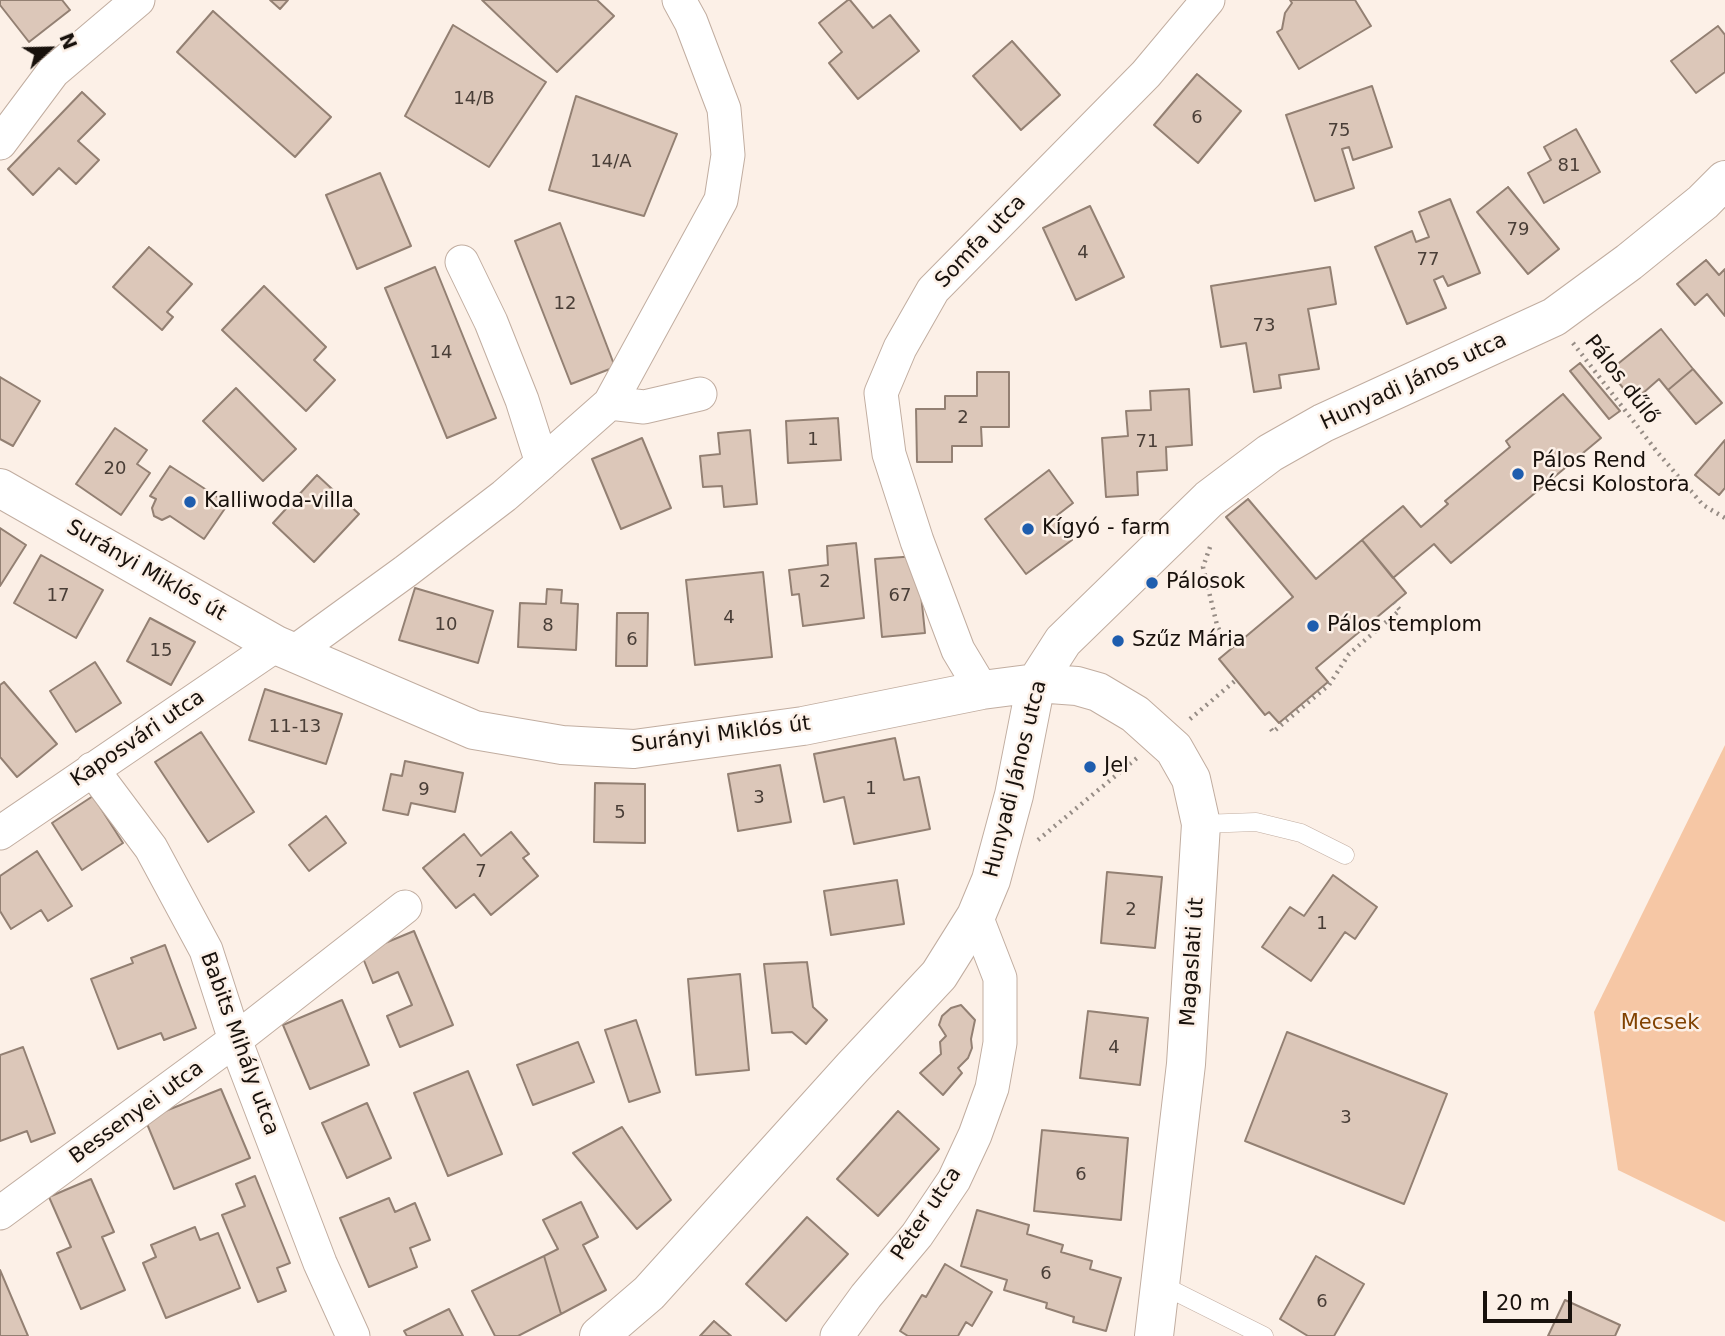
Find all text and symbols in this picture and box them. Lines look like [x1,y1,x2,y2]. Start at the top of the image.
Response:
north arrow [14,14,84,84]
text: N [55,30,82,53]
house number: 14/B [453,88,495,110]
house number: 6 [1191,107,1203,129]
house number: 75 [1328,120,1350,142]
house number: 14/A [590,151,632,173]
house number: 81 [1558,155,1580,177]
street label: Somfa utca [930,190,1032,294]
house number: 79 [1507,219,1529,241]
house number: 4 [1077,242,1089,264]
house number: 77 [1417,249,1439,271]
house number: 12 [554,293,576,315]
house number: 73 [1253,315,1275,337]
street label: Hunyadi János utca [1317,328,1511,436]
street label: Pálos dűlő [1578,330,1664,430]
house number: 14 [430,342,452,364]
house number: 2 [957,407,969,429]
house number: 1 [807,429,819,451]
house number: 71 [1136,431,1158,453]
place label: Pálos Rend Pécsi Kolostora [1532,449,1690,499]
house number: 20 [104,458,126,480]
marker: Pálos Rend Pécsi Kolostora [1510,466,1526,482]
place label: Kalliwoda-villa [204,489,354,515]
marker: Kalliwoda-villa [182,494,198,510]
street label: Surányi Miklós út [62,515,230,627]
place label: Kígyó - farm [1042,516,1170,542]
marker: Kígyó - farm [1020,521,1036,537]
place label: Pálosok [1166,570,1245,596]
house number: 2 [819,571,831,593]
marker: Pálosok [1144,575,1160,591]
house number: 17 [47,585,69,607]
house number: 67 [889,585,911,607]
house number: 4 [723,607,735,629]
place label: Pálos templom [1327,613,1482,639]
house number: 10 [435,614,457,636]
house number: 8 [542,615,554,637]
marker: Pálos templom [1305,618,1321,634]
place label: Szűz Mária [1132,628,1246,654]
house number: 6 [626,629,638,651]
marker: Szűz Mária [1110,633,1126,649]
house number: 15 [150,640,172,662]
street label: Hunyadi János utca [979,678,1053,880]
street label: Kaposvári utca [66,685,210,793]
street label: Surányi Miklós út [630,712,812,758]
house number: 11-13 [269,716,321,738]
place label: Jel [1104,754,1129,780]
marker: Jel [1082,759,1098,775]
house number: 1 [865,778,877,800]
house number: 9 [418,779,430,801]
house number: 3 [753,787,765,809]
house number: 5 [614,802,626,824]
house number: 7 [475,861,487,883]
street label: Magaslati út [1176,897,1210,1027]
house number: 2 [1125,899,1137,921]
house number: 1 [1316,913,1328,935]
street label: Babits Mihály utca [194,949,284,1139]
park label: Mecsek [1621,1011,1699,1037]
house number: 4 [1108,1037,1120,1059]
street label: Bessenyei utca [65,1056,209,1170]
house number: 3 [1340,1107,1352,1129]
street label: Péter utca [887,1162,967,1266]
house number: 6 [1075,1164,1087,1186]
house number: 6 [1040,1263,1052,1285]
scale bar [1487,1276,1576,1320]
house number: 6 [1316,1291,1328,1313]
text: 20 m [1496,1291,1550,1315]

